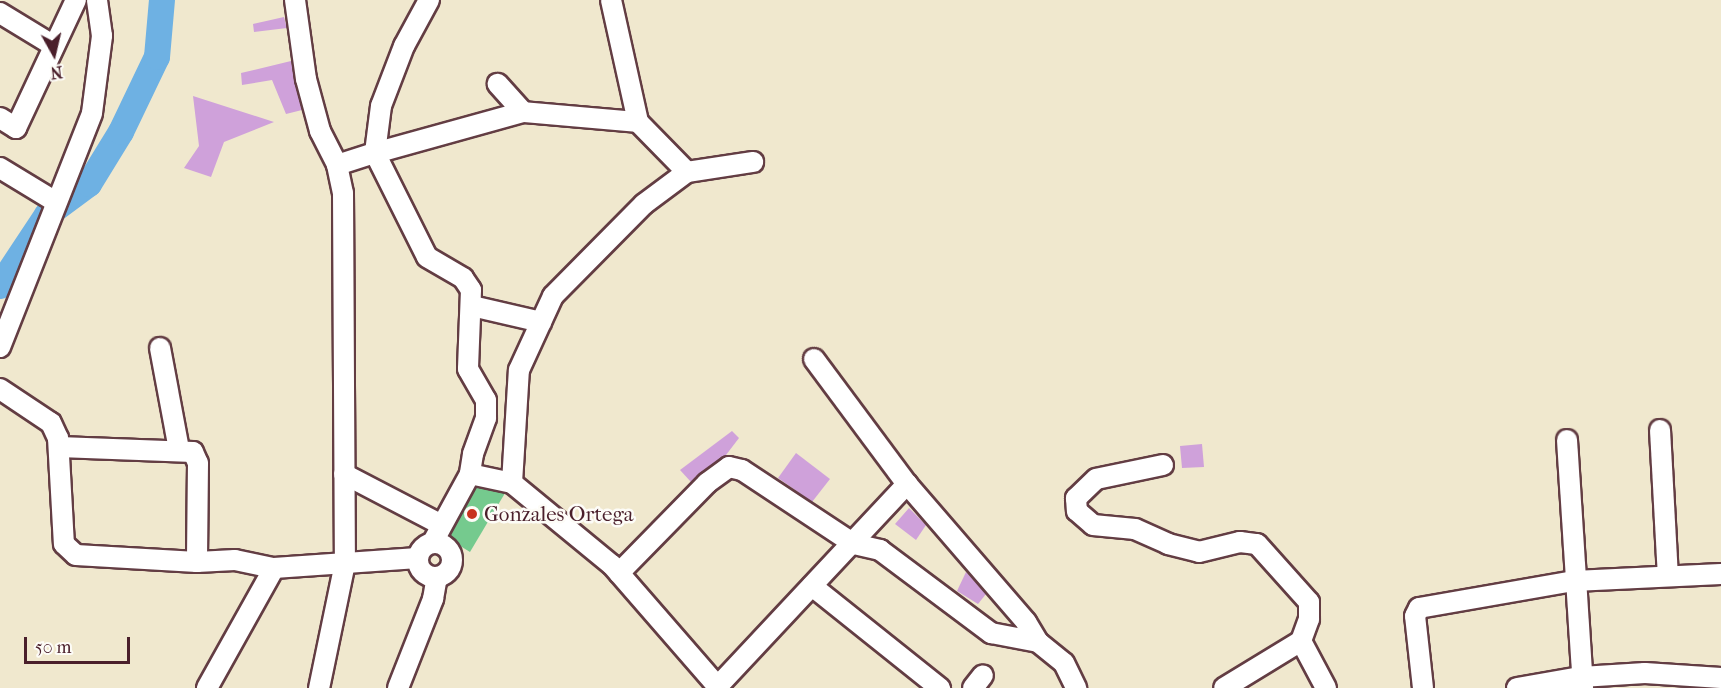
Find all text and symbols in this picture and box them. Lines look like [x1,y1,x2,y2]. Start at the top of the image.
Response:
north arrow [24,24,84,84]
text: N [49,62,64,83]
place label: Gonzales Ortega [484,501,633,527]
marker: Gonzales Ortega [465,507,479,521]
scale bar [27,625,134,663]
text: 50 m [35,637,71,658]

